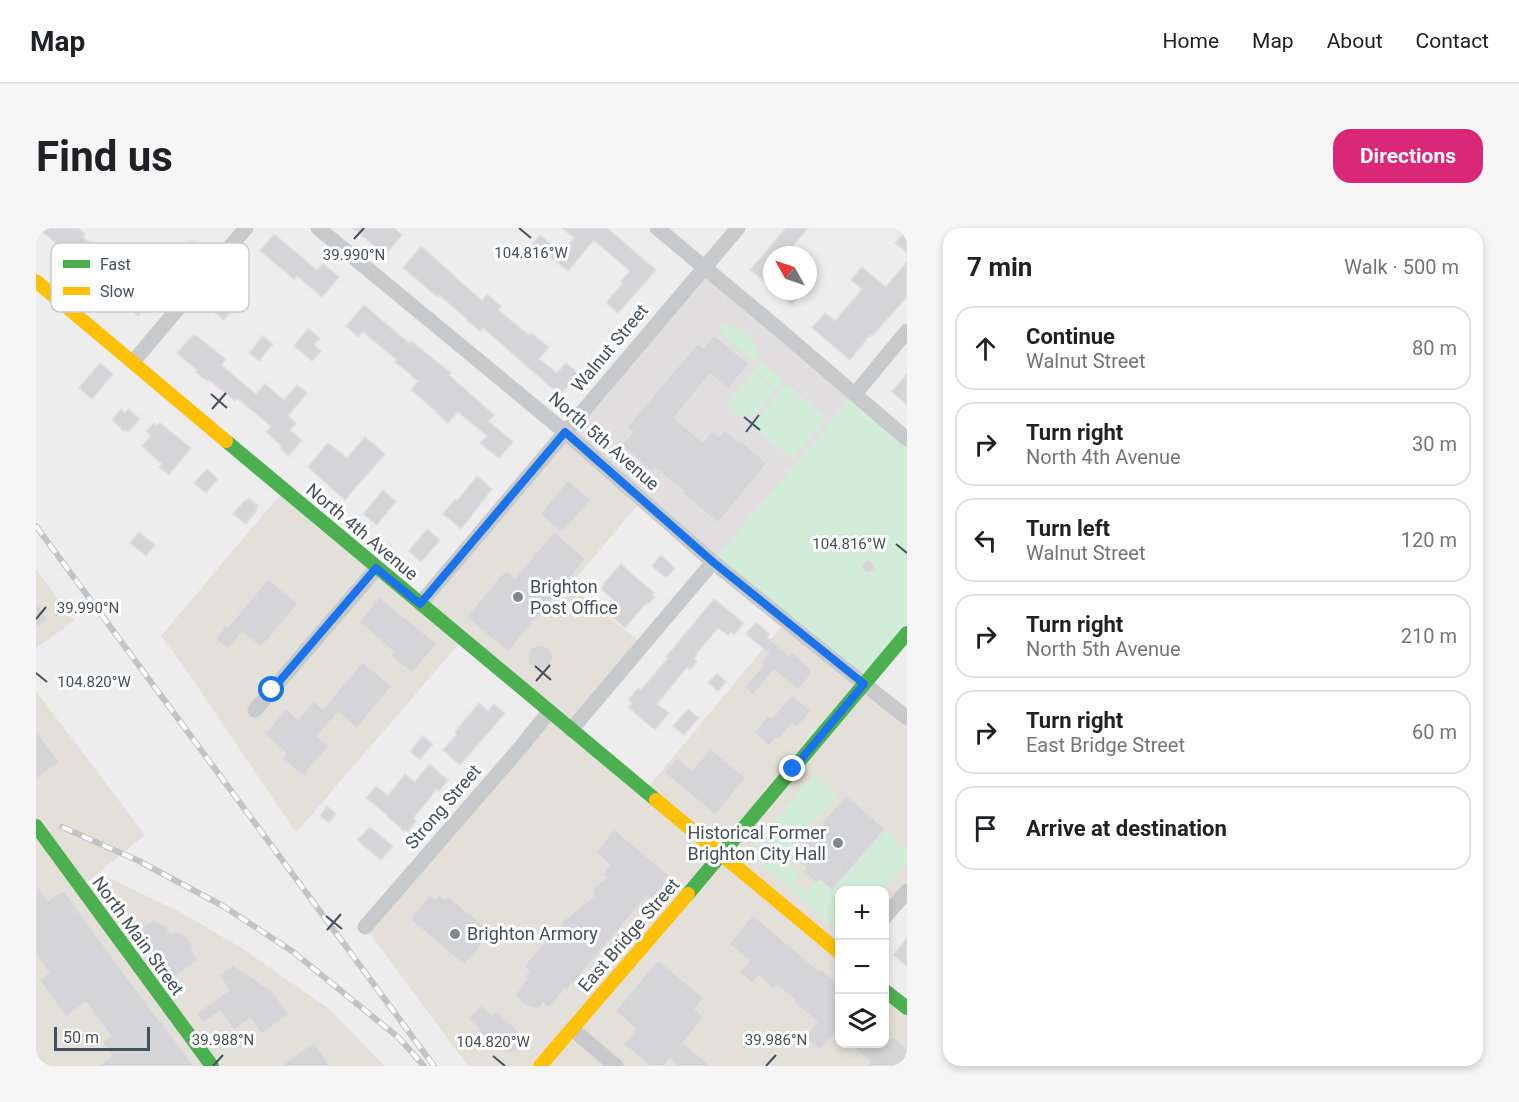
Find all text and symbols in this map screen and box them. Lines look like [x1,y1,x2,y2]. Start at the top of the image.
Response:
text: Map [30,25,85,58]
text: Home [1163,29,1219,53]
text: Map [1252,29,1294,53]
text: About [1327,29,1383,53]
text: Contact [1416,29,1489,53]
button: Directions [1333,129,1483,183]
text: Find us [36,132,173,181]
legend [51,243,249,312]
text: 104.816°W [494,244,568,262]
text: 39.990°N [323,246,385,264]
north arrow [763,246,817,300]
text: 7 min [967,252,1032,282]
text: Fast [100,255,131,274]
text: Walk · 500 m [1344,255,1459,279]
text: Slow [100,282,135,301]
street label: Walnut Street [567,300,652,396]
text: Continue [1026,324,1115,349]
icon: ahead [969,332,1002,365]
text: 80 m [1412,336,1457,360]
text: Walnut Street [1026,349,1146,373]
street label: North 5th Avenue [545,387,664,494]
text: Turn right [1026,420,1123,445]
icon: right [969,428,1002,461]
text: 30 m [1412,432,1457,456]
text: North 4th Avenue [1026,445,1181,469]
street label: North 4th Avenue [302,479,422,584]
text: Turn left [1026,516,1110,541]
icon: left [969,524,1002,557]
text: 120 m [1401,528,1457,552]
text: 104.816°W [812,535,886,553]
text: Walnut Street [1026,541,1146,565]
place label: Brighton Post Office [530,576,618,618]
marker: Brighton Post Office [511,590,525,604]
text: 39.990°N [57,599,119,617]
text: Turn right [1026,612,1123,637]
icon: right [969,620,1002,653]
text: 210 m [1401,624,1457,648]
text: North 5th Avenue [1026,637,1181,661]
text: 104.820°W [57,673,131,691]
route start [258,676,284,702]
text: Turn right [1026,708,1123,733]
icon: right [969,716,1002,749]
text: 60 m [1412,720,1457,744]
text: East Bridge Street [1026,733,1185,757]
route end [779,755,805,781]
street label: Strong Street [400,760,485,853]
icon: arrive [969,812,1002,845]
text: Arrive at destination [1026,816,1227,841]
place label: Historical Former Brighton City Hall [687,822,826,864]
marker: Historical Former Brighton City Hall [831,836,845,850]
street label: North Main Street [88,872,189,999]
street label: East Bridge Street [574,874,684,996]
map controls [835,886,889,1048]
button: + [835,886,889,940]
place label: Brighton Armory [467,923,598,944]
marker: Brighton Armory [448,927,462,941]
button: − [835,940,889,994]
button: layers [835,994,889,1048]
scale bar [54,1024,150,1052]
text: 50 m [63,1028,99,1047]
text: 39.988°N [192,1031,254,1049]
text: 39.986°N [745,1031,807,1049]
text: 104.820°W [456,1033,530,1051]

